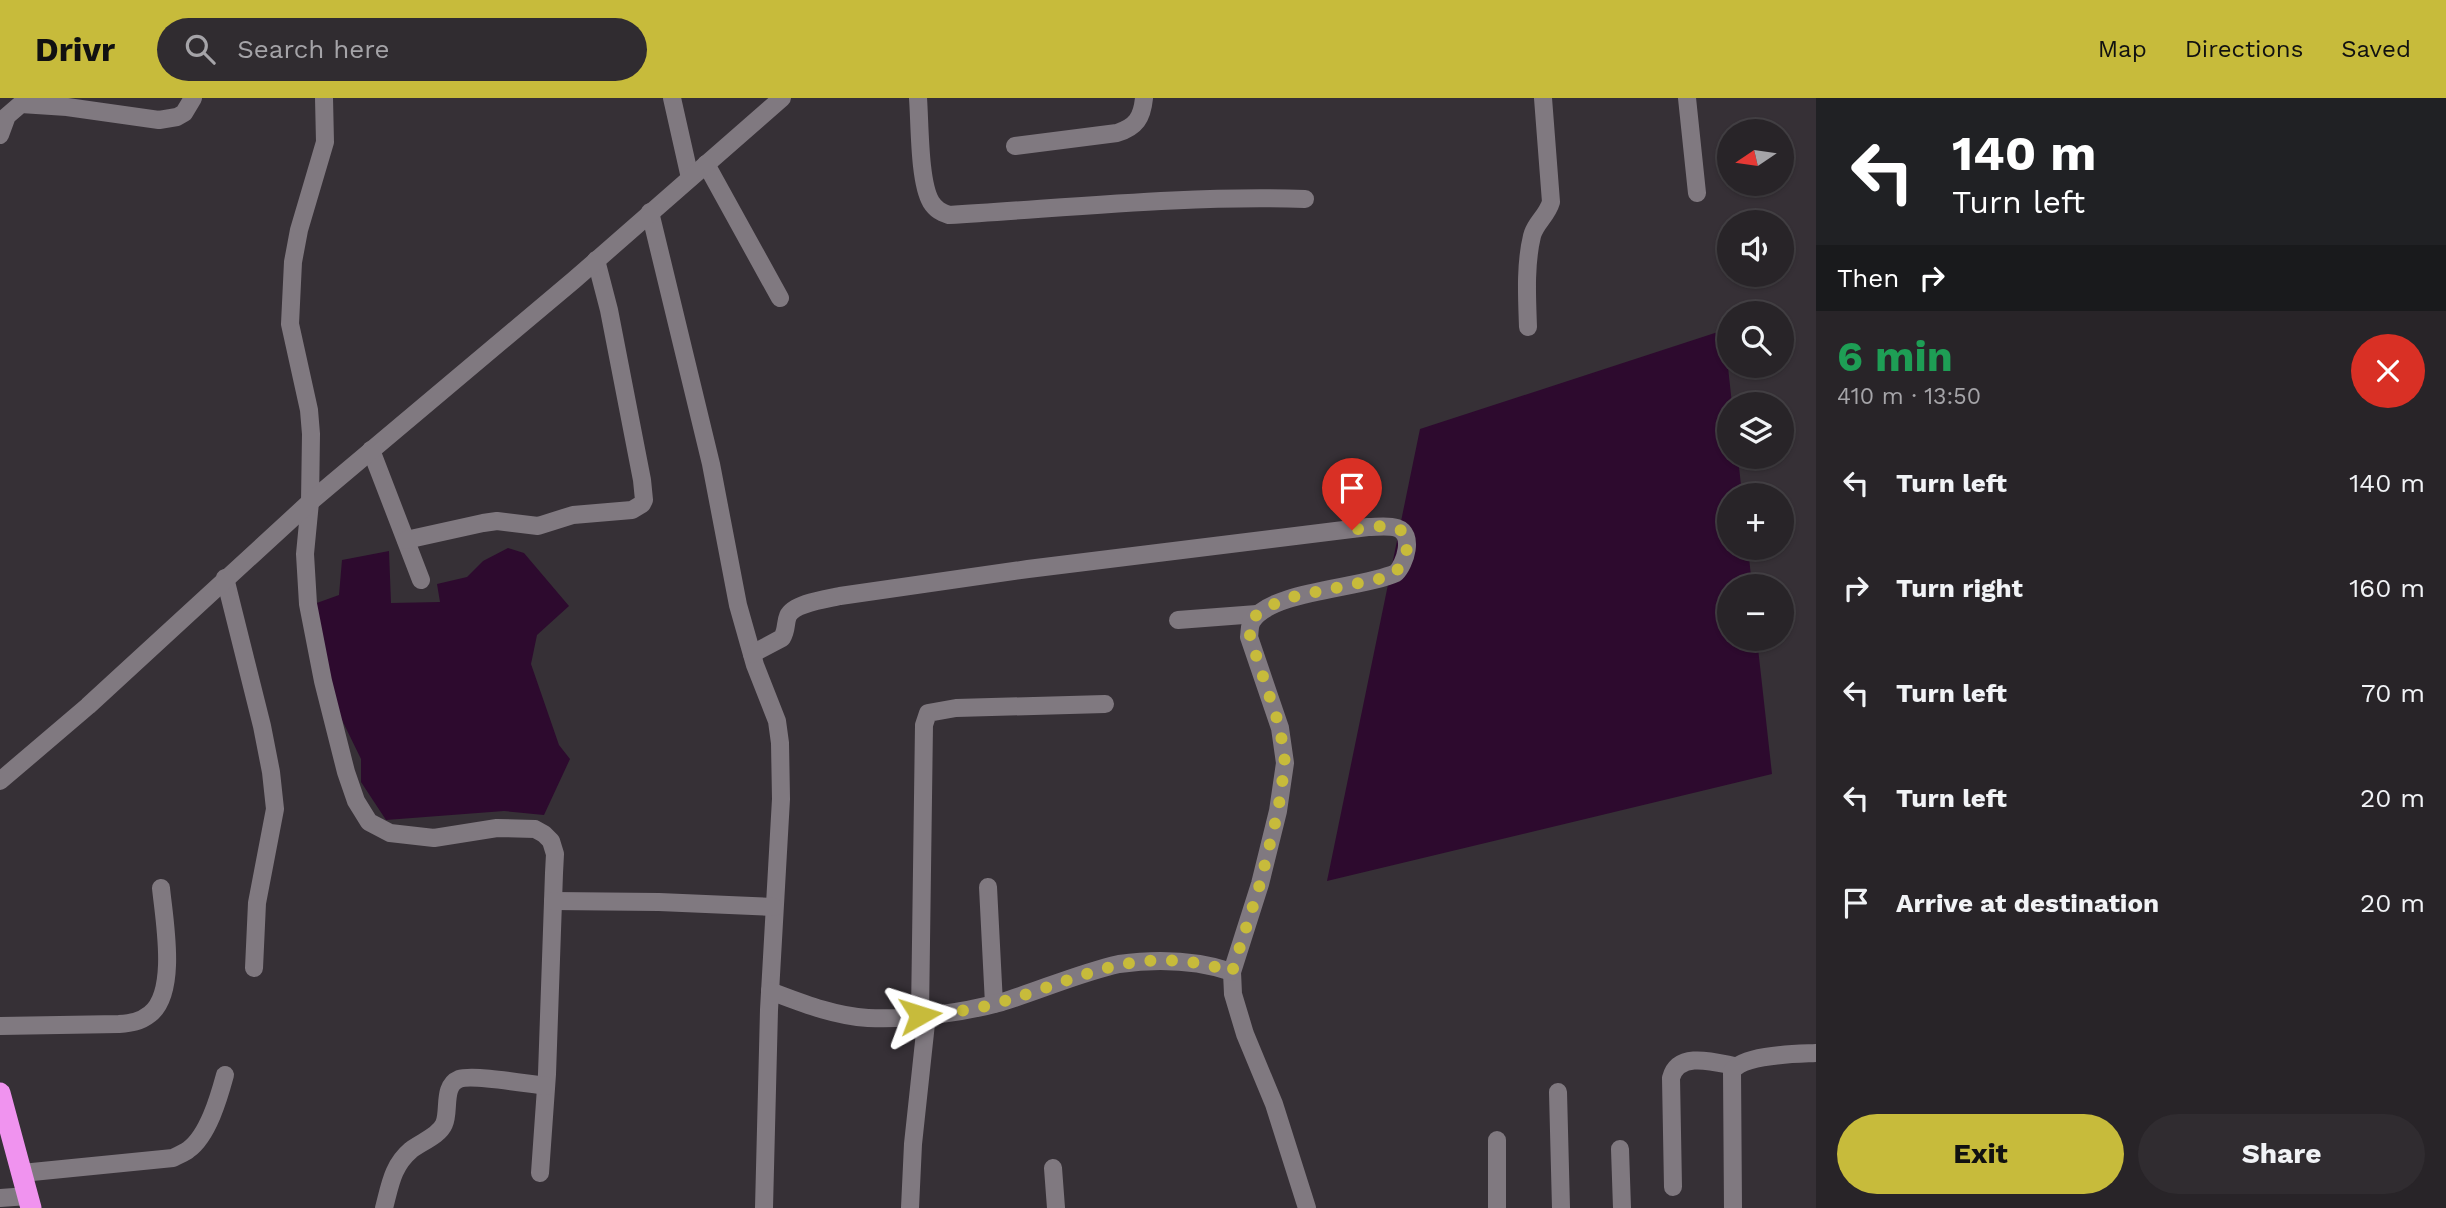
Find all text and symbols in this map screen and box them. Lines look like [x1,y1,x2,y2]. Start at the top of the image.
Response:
search box [157,18,647,81]
text: Drivr [35,30,115,69]
icon: search [181,30,219,68]
text: Search here [237,34,390,64]
text: Map [2098,35,2147,63]
text: Directions [2185,35,2303,63]
text: Saved [2341,35,2411,63]
north arrow [1717,119,1794,196]
map controls [1717,119,1794,651]
text: 140 m [1952,124,2096,182]
icon: left [1837,126,1928,217]
text: Turn left [1952,183,2085,221]
button: sound [1717,210,1794,287]
icon: right [1913,259,1951,297]
text: Then [1837,263,1899,293]
button: search [1717,301,1794,378]
text: 6 min [1837,332,1953,381]
button: close [2351,334,2425,408]
text: 410 m · 13:50 [1837,383,1981,410]
button: layers [1717,392,1794,469]
pin [1322,458,1382,530]
icon: left [1837,464,1875,502]
text: Turn left [1896,468,2007,498]
text: 140 m [2349,468,2425,498]
icon: arrive [1333,469,1371,507]
button: + [1717,483,1794,560]
icon: right [1837,569,1875,607]
text: Turn right [1896,573,2023,603]
text: 160 m [2349,573,2425,603]
button: − [1717,574,1794,651]
icon: left [1837,674,1875,712]
text: Turn left [1896,678,2007,708]
text: 70 m [2361,678,2425,708]
icon: left [1837,779,1875,817]
text: Turn left [1896,783,2007,813]
text: 20 m [2360,783,2425,813]
icon: arrive [1837,884,1875,922]
text: Arrive at destination [1896,888,2159,918]
text: 20 m [2360,888,2425,918]
position arrow [883,978,957,1052]
button: Exit [1837,1114,2124,1194]
button: Share [2138,1114,2425,1194]

